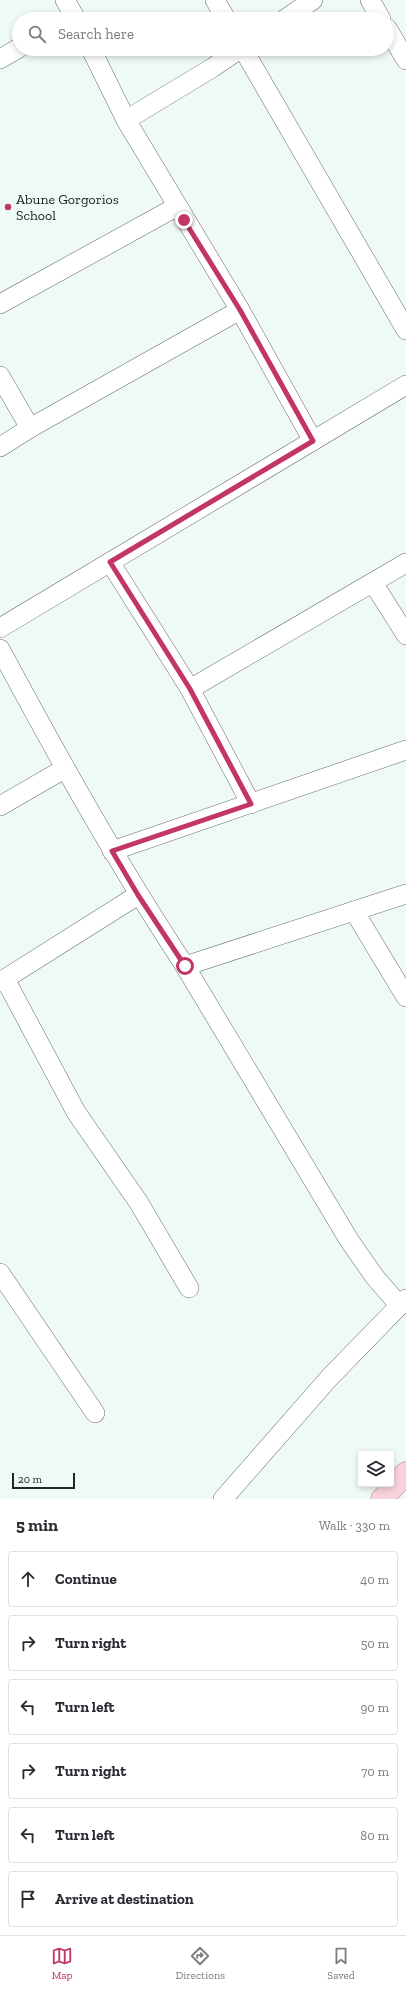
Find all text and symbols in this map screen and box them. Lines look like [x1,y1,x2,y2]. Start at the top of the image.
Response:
search box [12,12,394,56]
icon: search [26,23,48,45]
text: Search here [58,25,134,43]
place label: Abune Gorgorios School [16,191,119,224]
marker: Abune Gorgorios School [3,202,13,212]
route end [175,211,193,229]
route start [176,957,194,975]
map controls [358,1451,394,1487]
button: layers [358,1451,394,1487]
scale bar [12,1471,75,1490]
text: 20 m [18,1473,42,1486]
text: 5 min [16,1515,58,1535]
text: Walk · 330 m [319,1518,390,1533]
icon: ahead [17,1568,39,1590]
text: Continue [55,1570,117,1588]
text: 40 m [360,1572,389,1587]
icon: right [17,1632,39,1654]
text: Turn right [55,1634,126,1652]
text: 50 m [361,1636,389,1651]
icon: left [17,1696,39,1718]
text: Turn left [55,1698,115,1716]
text: 90 m [360,1700,389,1715]
icon: right [17,1760,39,1782]
text: Turn right [55,1762,126,1780]
text: 70 m [361,1764,389,1779]
icon: left [17,1824,39,1846]
text: Turn left [55,1826,115,1844]
text: 80 m [360,1828,389,1843]
icon: arrive [17,1888,39,1910]
text: Arrive at destination [55,1890,194,1908]
tab: Map [51,1945,73,1982]
tab: Directions [175,1945,225,1982]
tab: Saved [327,1945,355,1982]

